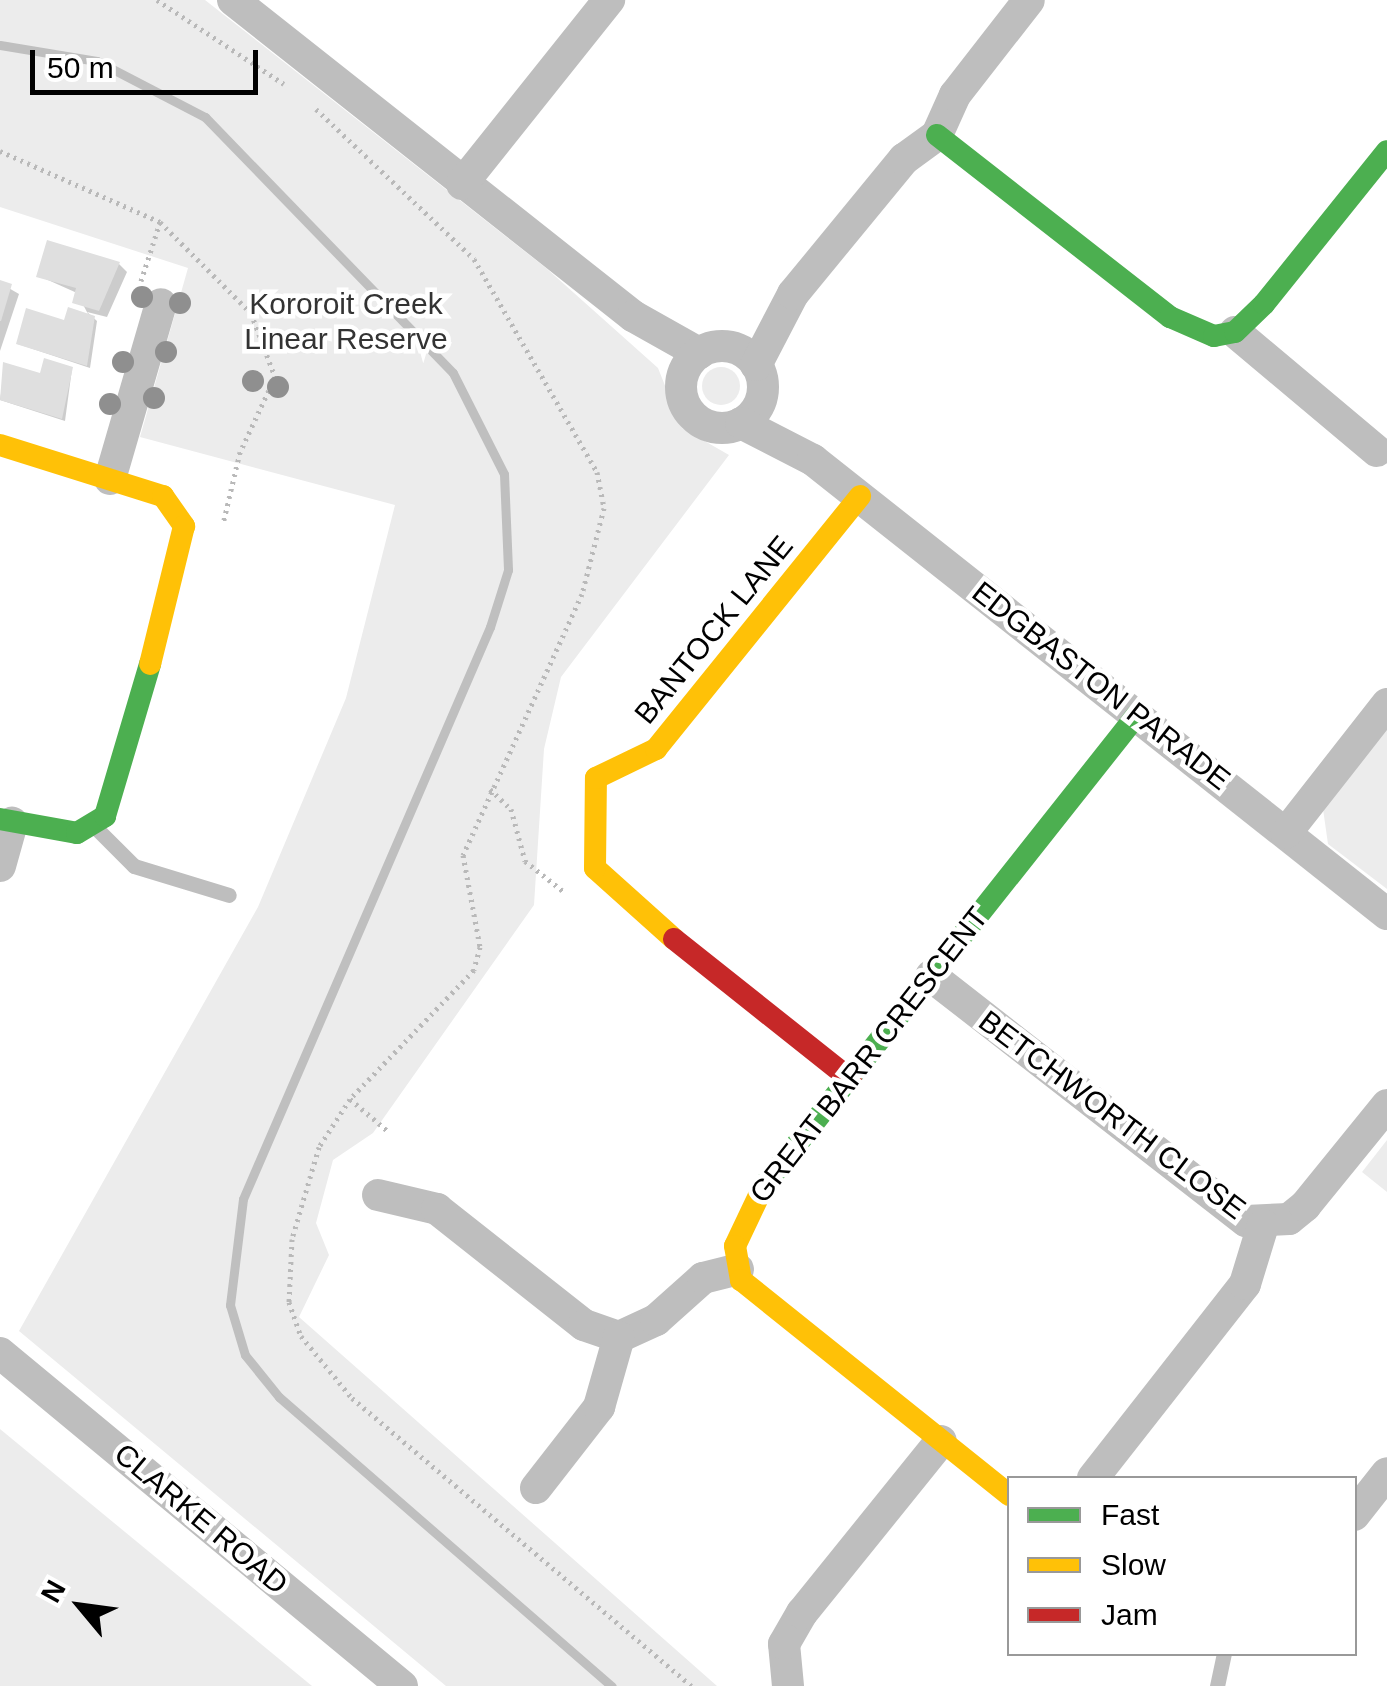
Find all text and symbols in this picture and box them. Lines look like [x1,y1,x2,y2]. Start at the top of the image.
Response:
scale bar [35,30,262,92]
text: 50 m [47,51,114,84]
park label: Kororoit Creek Linear Reserve [244,286,448,356]
street label: BANTOCK LANE [627,529,801,731]
street label: EDGBASTON PARADE [965,574,1237,798]
street label: GREAT BARR CRESCENT [742,900,996,1210]
street label: BETCHWORTH CLOSE [972,1003,1252,1227]
street label: CLARKE ROAD [107,1436,295,1602]
legend [1007,1476,1357,1656]
text: Fast [1101,1498,1159,1531]
text: Slow [1101,1548,1166,1581]
north arrow [30,1556,130,1656]
text: N [35,1575,72,1608]
text: Jam [1101,1598,1158,1631]

